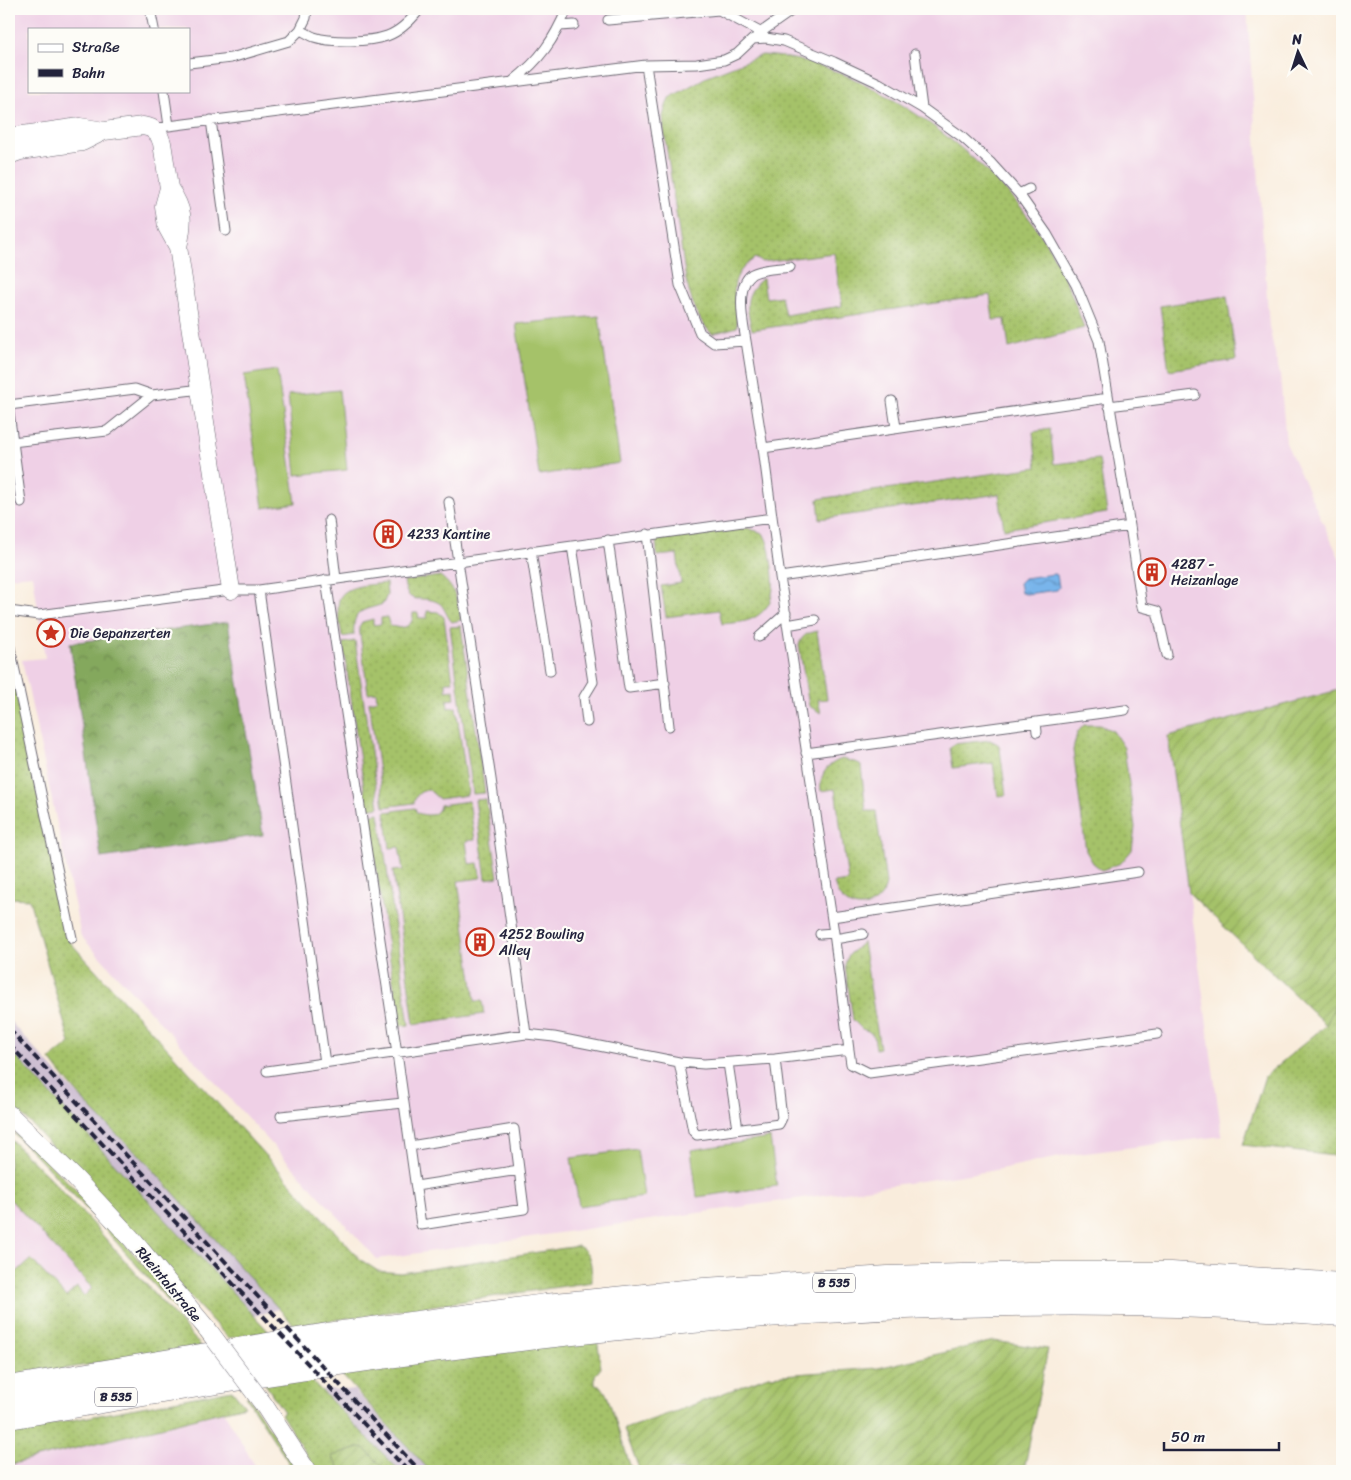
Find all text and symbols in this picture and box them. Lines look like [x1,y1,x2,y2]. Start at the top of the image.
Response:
text: N [1290,27,1303,52]
legend [28,28,190,92]
north arrow [1274,28,1324,78]
text: Straße [72,34,120,60]
text: Bahn [72,60,105,86]
building icon: 4233 Kantine [373,519,403,549]
place label: 4233 Kantine [407,522,491,547]
place label: 4287 - Heizanlage [1171,552,1238,593]
building icon: 4287 - Heizanlage [1137,557,1167,587]
place icon: Die Gepanzerten [36,618,66,648]
place label: Die Gepanzerten [70,621,171,646]
place label: 4252 Bowling Alley [498,922,584,963]
building icon: 4252 Bowling Alley [465,927,495,957]
street label: Rheintalstraße [129,1241,208,1328]
road number: B 535 [813,1274,855,1292]
road number: B 535 [95,1388,137,1406]
scale bar [1164,1420,1278,1452]
text: 50 m [1171,1424,1206,1450]

